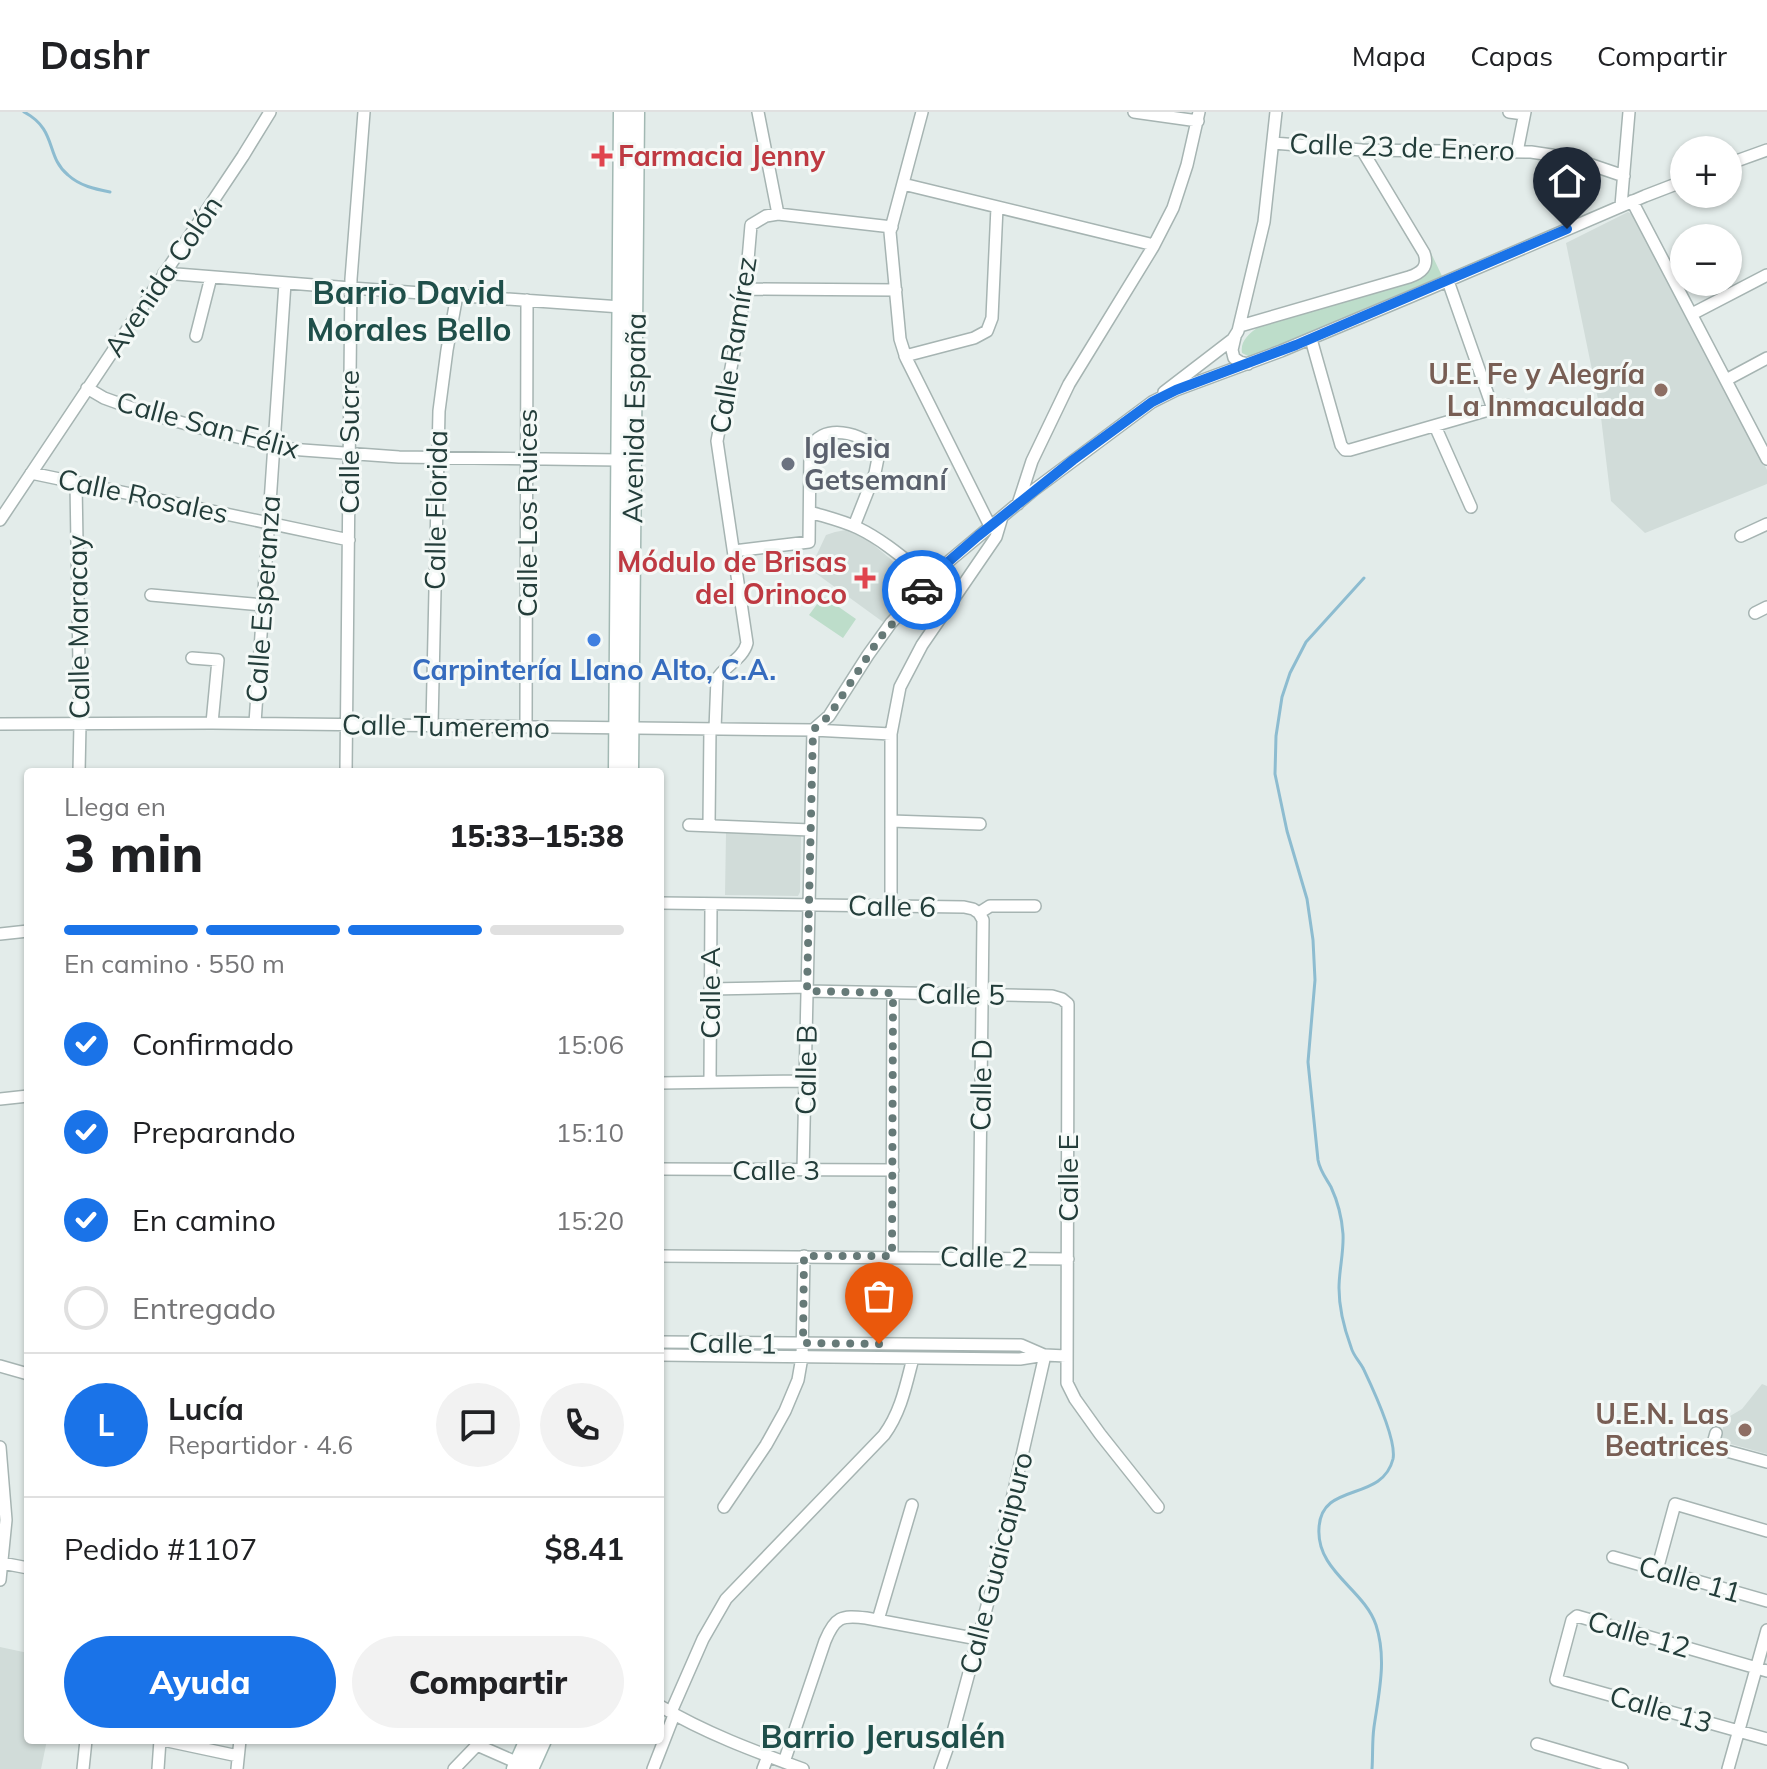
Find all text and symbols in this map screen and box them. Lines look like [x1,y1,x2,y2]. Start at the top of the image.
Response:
text: Dashr [40,31,149,79]
text: Mapa [1352,38,1426,73]
text: Capas [1470,38,1553,73]
text: Compartir [1597,38,1727,73]
street label: Calle 23 de Enero [1289,125,1515,168]
map controls [1670,136,1742,296]
button: + [1670,136,1742,208]
place label: Farmacia Jenny [618,138,826,173]
marker: Farmacia Jenny [593,147,611,165]
pin [1533,147,1601,229]
icon: home [1545,159,1589,203]
street label: Avenida Colón [96,188,229,363]
button: − [1670,224,1742,296]
street label: Calle Ramírez [701,254,764,436]
district label: Barrio David Morales Bello [307,272,512,349]
street label: Avenida España [614,312,653,524]
place label: U.E. Fe y Alegría La Inmaculada [1428,356,1645,423]
street label: Calle Sucre [331,370,366,514]
marker: U.E. Fe y Alegría La Inmaculada [1652,381,1670,399]
street label: Calle San Félix [113,383,303,466]
street label: Calle Los Ruices [509,409,544,617]
street label: Calle Florida [417,430,454,590]
place label: Iglesia Getsemaní [804,430,948,497]
marker: Iglesia Getsemaní [779,455,797,473]
street label: Calle Rosales [55,460,231,531]
street label: Calle Esperanza [238,494,287,704]
street label: Calle Maracay [58,534,97,719]
place label: Módulo de Brisas del Orinoco [617,544,847,611]
courier [882,550,962,630]
marker: Módulo de Brisas del Orinoco [854,567,876,589]
icon: car [900,568,944,612]
marker: Carpintería Llano Alto, C.A. [585,631,603,649]
place label: Carpintería Llano Alto, C.A. [412,652,776,687]
street label: Calle Tumeremo [342,706,550,745]
text: Llega en [64,790,166,823]
text: 15:33–15:38 [449,817,624,855]
text: 3 min [64,820,203,885]
street label: Calle 6 [848,887,936,924]
text: En camino · 550 m [64,947,285,980]
street label: Calle A [692,947,727,1039]
street label: Calle 5 [917,975,1005,1012]
icon: check [64,1022,108,1066]
street label: Calle B [787,1024,824,1115]
text: Confirmado [132,1025,294,1063]
text: 15:06 [556,1028,624,1061]
street label: Calle D [962,1039,999,1131]
icon: check [64,1110,108,1154]
text: Preparando [132,1113,296,1151]
text: 15:10 [556,1116,624,1149]
street label: Calle E [1050,1134,1085,1222]
street label: Calle 3 [732,1152,820,1187]
icon: check [64,1198,108,1242]
text: En camino [132,1201,276,1239]
text: 15:20 [556,1204,624,1237]
street label: Calle 2 [940,1238,1028,1275]
pin [845,1262,913,1344]
icon: bag [857,1274,901,1318]
text: Entregado [132,1289,276,1327]
street label: Calle 1 [689,1324,777,1361]
button: chat [436,1383,520,1467]
button: phone [540,1383,624,1467]
text: Lucía [168,1390,244,1428]
place label: U.E.N. Las Beatrices [1595,1396,1729,1463]
text: L [98,1406,114,1444]
marker: U.E.N. Las Beatrices [1736,1421,1754,1439]
text: Repartidor · 4.6 [168,1428,353,1461]
street label: Calle Guaicaipuro [951,1448,1040,1678]
text: Pedido #1107 [64,1530,257,1568]
text: $8.41 [545,1530,624,1568]
street label: Calle 11 [1635,1547,1745,1610]
street label: Calle 12 [1584,1602,1694,1665]
button: Ayuda [64,1636,336,1728]
button: Compartir [352,1636,624,1728]
street label: Calle 13 [1606,1677,1716,1740]
district label: Barrio Jerusalén [761,1716,1005,1756]

